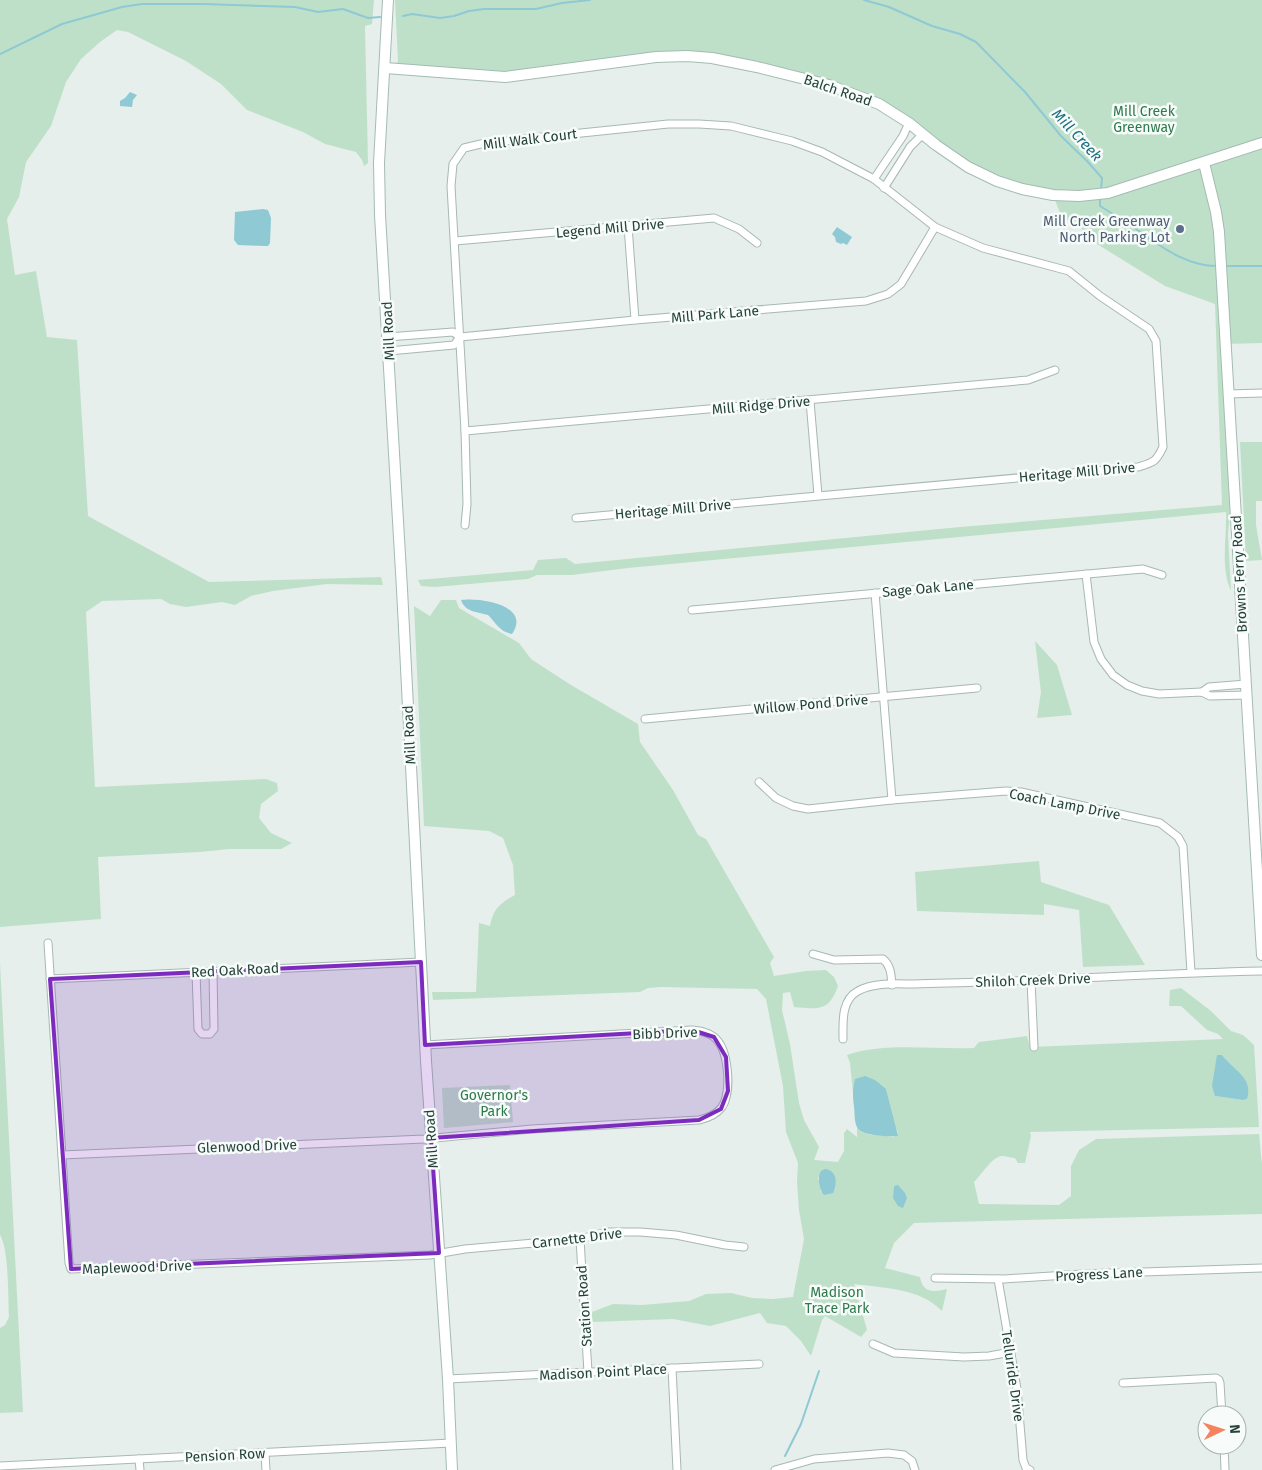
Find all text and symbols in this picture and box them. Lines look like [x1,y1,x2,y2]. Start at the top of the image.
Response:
street label: Balch Road [802,71,874,110]
park label: Mill Creek Greenway [1113,103,1176,136]
water label: Mill Creek [1048,105,1106,165]
street label: Mill Walk Court [482,125,579,154]
place label: Mill Creek Greenway North Parking Lot [1043,213,1171,246]
street label: Legend Mill Drive [555,215,665,242]
marker: Mill Creek Greenway North Parking Lot [1174,223,1186,235]
street label: Mill Road [378,301,399,361]
street label: Mill Park Lane [670,302,760,327]
street label: Mill Ridge Drive [711,393,811,418]
street label: Heritage Mill Drive [1018,459,1136,486]
street label: Heritage Mill Drive [614,496,732,523]
street label: Browns Ferry Road [1228,515,1251,633]
street label: Sage Oak Lane [882,576,975,601]
street label: Willow Pond Drive [753,691,869,718]
street label: Mill Road [399,705,420,765]
street label: Coach Lamp Drive [1008,785,1122,824]
street label: Red Oak Road [190,960,280,981]
street label: Shiloh Creek Drive [975,970,1091,991]
street label: Bibb Drive [632,1024,698,1043]
park label: Governor's Park [460,1087,529,1120]
street label: Mill Road [421,1109,442,1169]
street label: Glenwood Drive [197,1136,297,1157]
street label: Carnette Drive [531,1225,623,1252]
street label: Maplewood Drive [82,1257,192,1278]
street label: Progress Lane [1055,1264,1143,1285]
street label: Station Road [573,1265,596,1347]
park label: Madison Trace Park [805,1284,870,1317]
street label: Telluride Drive [998,1329,1027,1423]
street label: Madison Point Place [539,1361,667,1384]
north arrow [1197,1405,1247,1455]
text: N [1226,1424,1243,1434]
street label: Pension Row [184,1445,266,1466]

